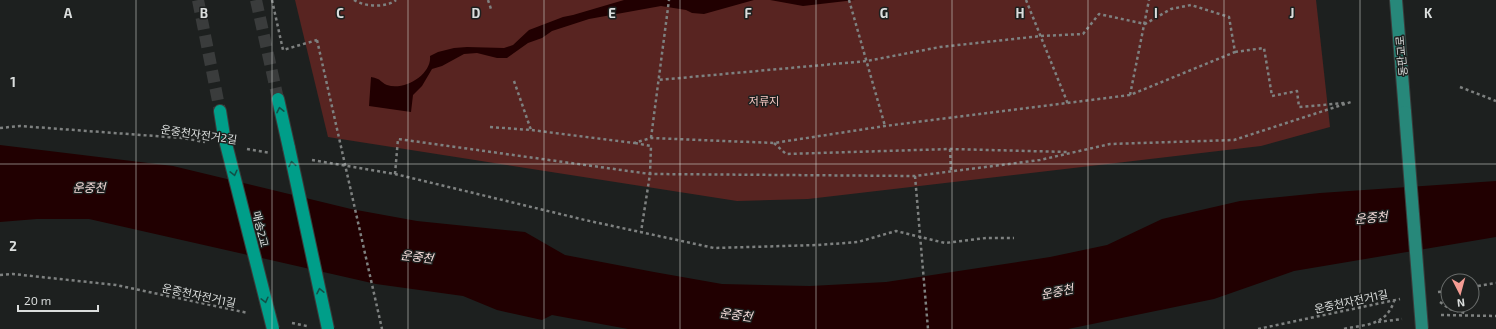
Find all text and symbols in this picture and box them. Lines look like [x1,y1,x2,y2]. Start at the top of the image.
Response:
text: A [64,5,73,21]
text: B [200,5,208,21]
text: C [336,5,344,21]
text: D [472,5,481,21]
text: E [608,5,616,21]
text: F [744,5,752,21]
text: G [880,5,888,21]
text: H [1016,5,1025,21]
text: I [1154,5,1158,21]
text: J [1290,5,1294,21]
text: K [1424,5,1433,21]
street label: 동판교로 [1393,35,1409,77]
text: 1 [10,74,16,90]
park label: 저류지 [749,94,779,107]
one-way arrow [277,107,285,113]
street label: 운중천자전거2길 [160,122,238,146]
one-way arrow [288,161,296,167]
one-way arrow [229,170,237,177]
water label: 운중천 [72,180,108,194]
water label: 운중천 [1354,208,1390,225]
street label: 매송2교 [250,210,272,248]
text: 2 [9,238,17,254]
water label: 운중천 [400,247,436,265]
north arrow [1440,273,1480,313]
street label: 운중천자전거1길 [161,281,237,309]
water label: 운중천 [1039,281,1077,301]
scale bar [18,287,98,313]
street label: 운중천자전거1길 [1313,287,1389,315]
one-way arrow [316,288,324,294]
text: 20 m [24,293,51,307]
one-way arrow [261,296,269,303]
text: N [1456,297,1466,310]
water label: 운중천 [719,305,755,324]

